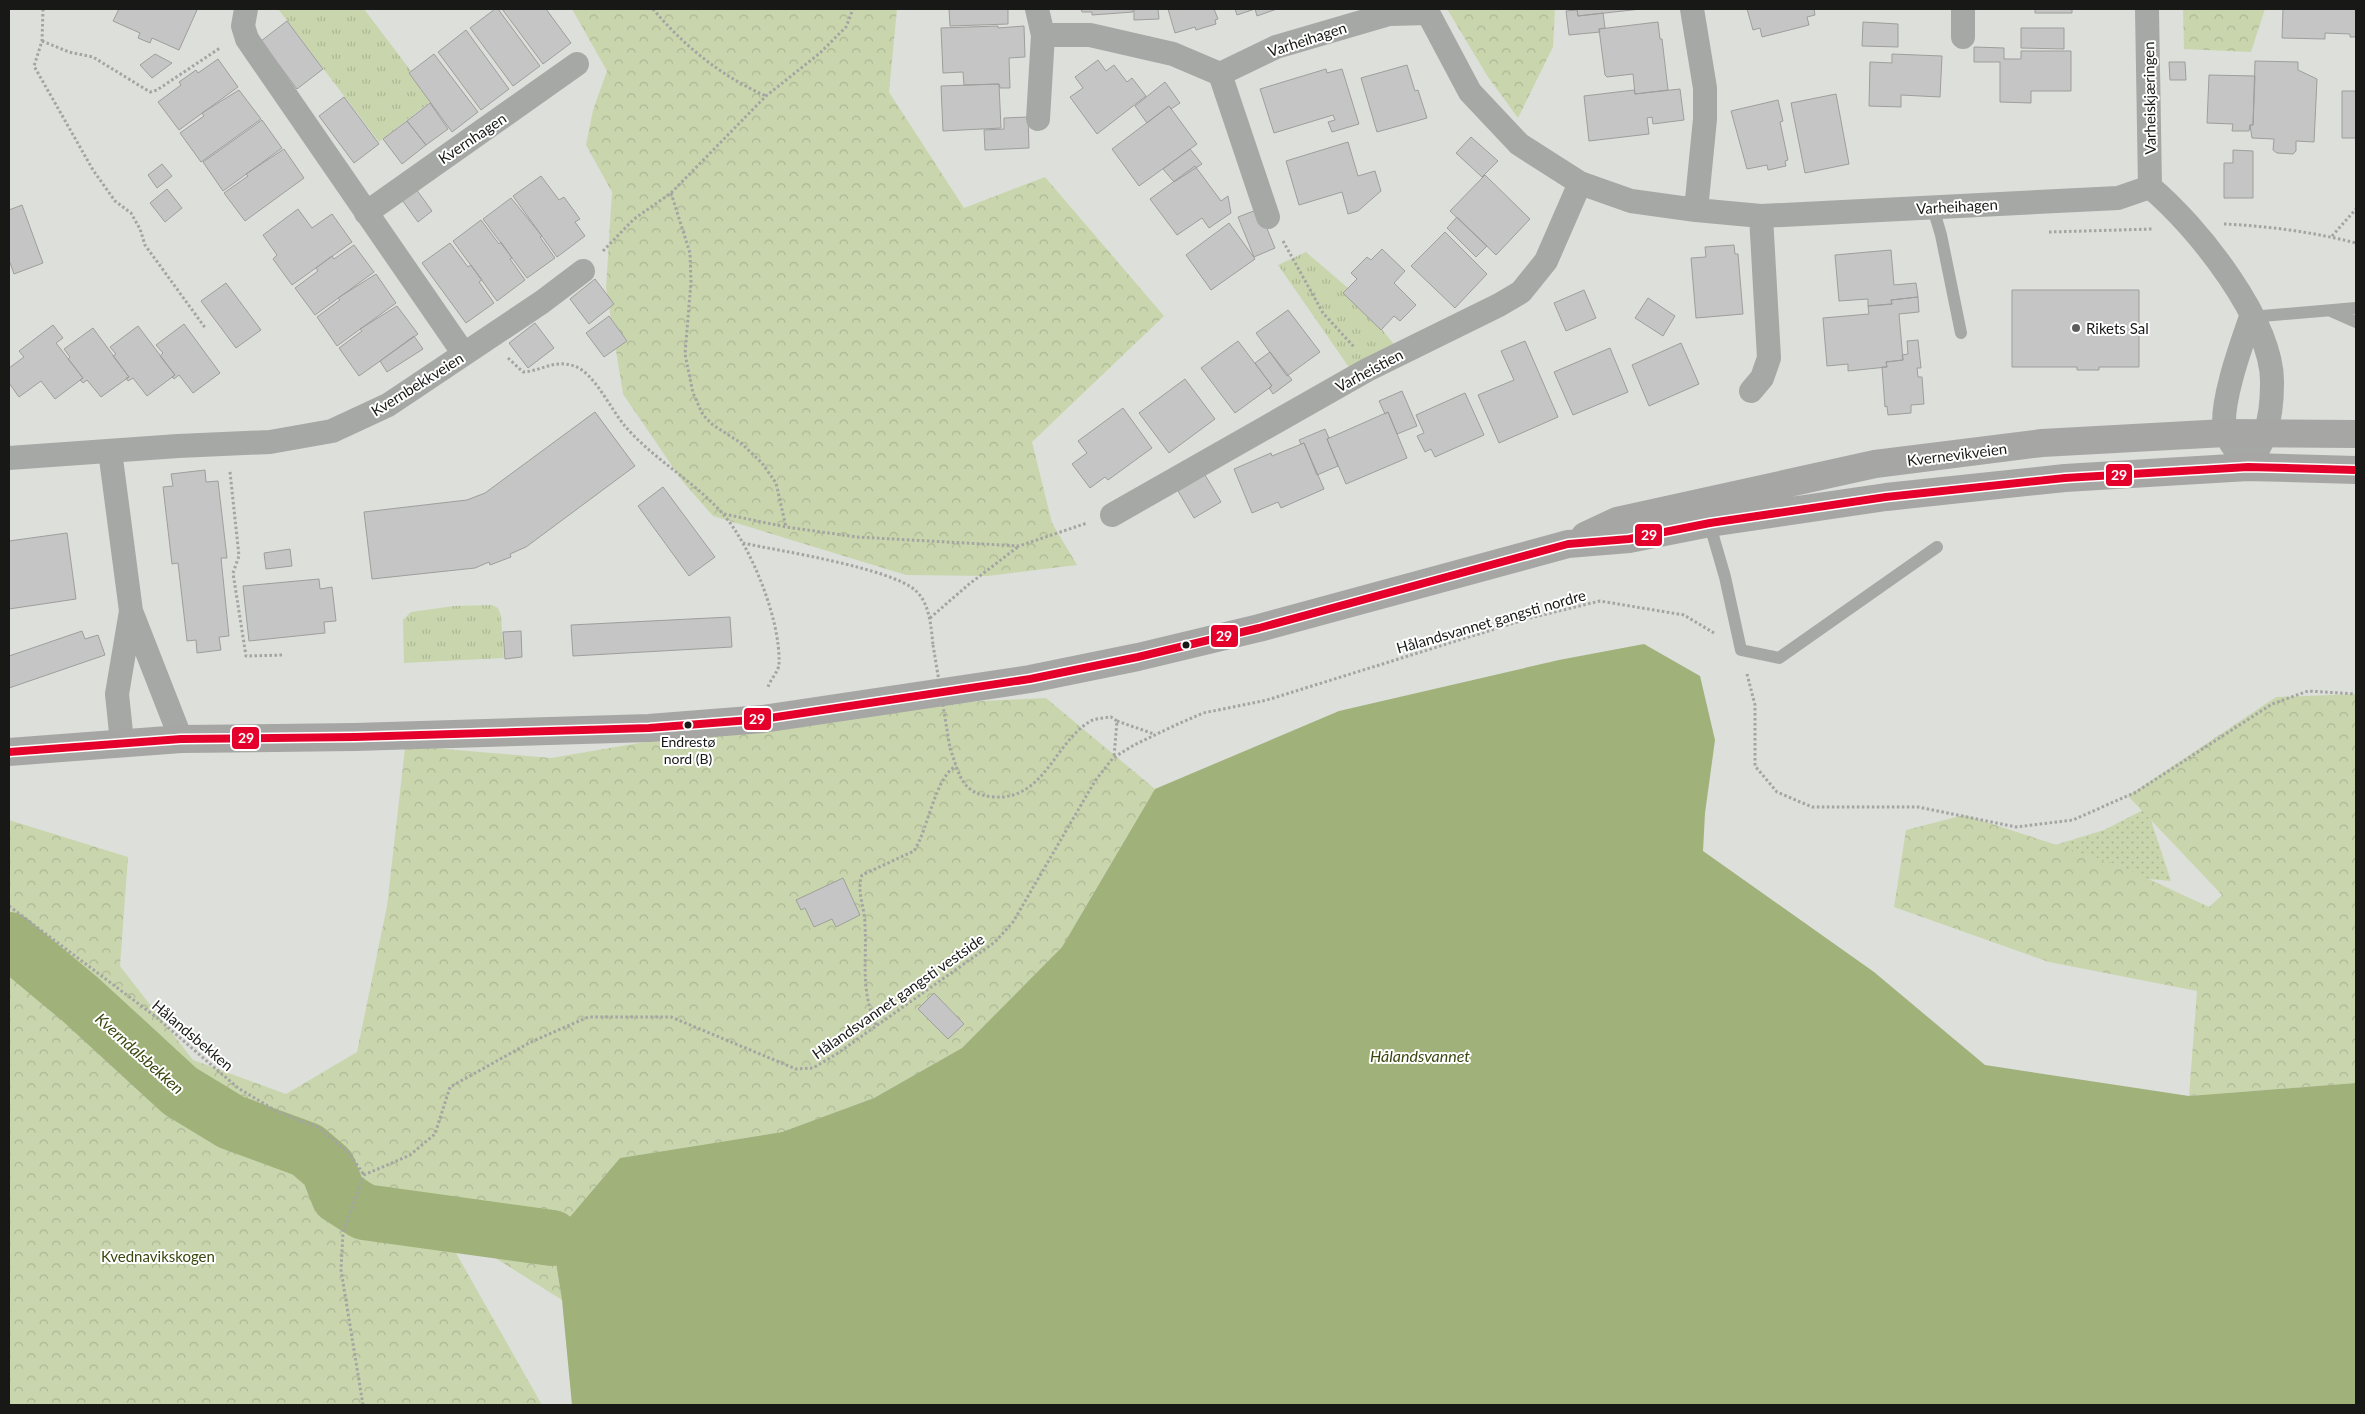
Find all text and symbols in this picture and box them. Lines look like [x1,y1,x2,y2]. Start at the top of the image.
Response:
street label: Varheihagen [1265,18,1349,60]
street label: Varheiskjæringen [2139,41,2159,155]
street label: Kvernhagen [435,109,509,167]
street label: Varheihagen [1916,195,1998,217]
place label: Rikets Sal [2086,319,2149,337]
marker: Rikets Sal [2070,322,2082,334]
street label: Varheistien [1332,345,1406,395]
street label: Kvernbekkveien [368,348,466,420]
street label: Kvernevikveien [1906,439,2008,469]
line badge: 29 [2105,463,2133,487]
text: 29 [2111,466,2127,483]
line badge: 29 [1634,523,1663,547]
text: 29 [1641,526,1657,543]
street label: Hålandsvannet gangsti nordre [1394,585,1588,657]
line badge: 29 [1210,624,1239,648]
text: 29 [1216,627,1232,644]
unlabelled marker [1181,640,1191,650]
line badge: 29 [743,707,772,731]
text: 29 [749,710,765,727]
marker: Endrestø nord (B) [683,720,693,730]
line badge: 29 [231,726,260,750]
text: 29 [238,729,254,746]
place label: Endrestø nord (B) [661,733,715,767]
street label: Hålandsvannet gangsti vestside [808,929,988,1062]
street label: Hålandsbekken [149,996,237,1074]
water label: Kverndalsbekken [92,1009,188,1097]
water label: Hålandsvannet [1370,1046,1470,1065]
park label: Kvednavikskogen [101,1247,215,1265]

